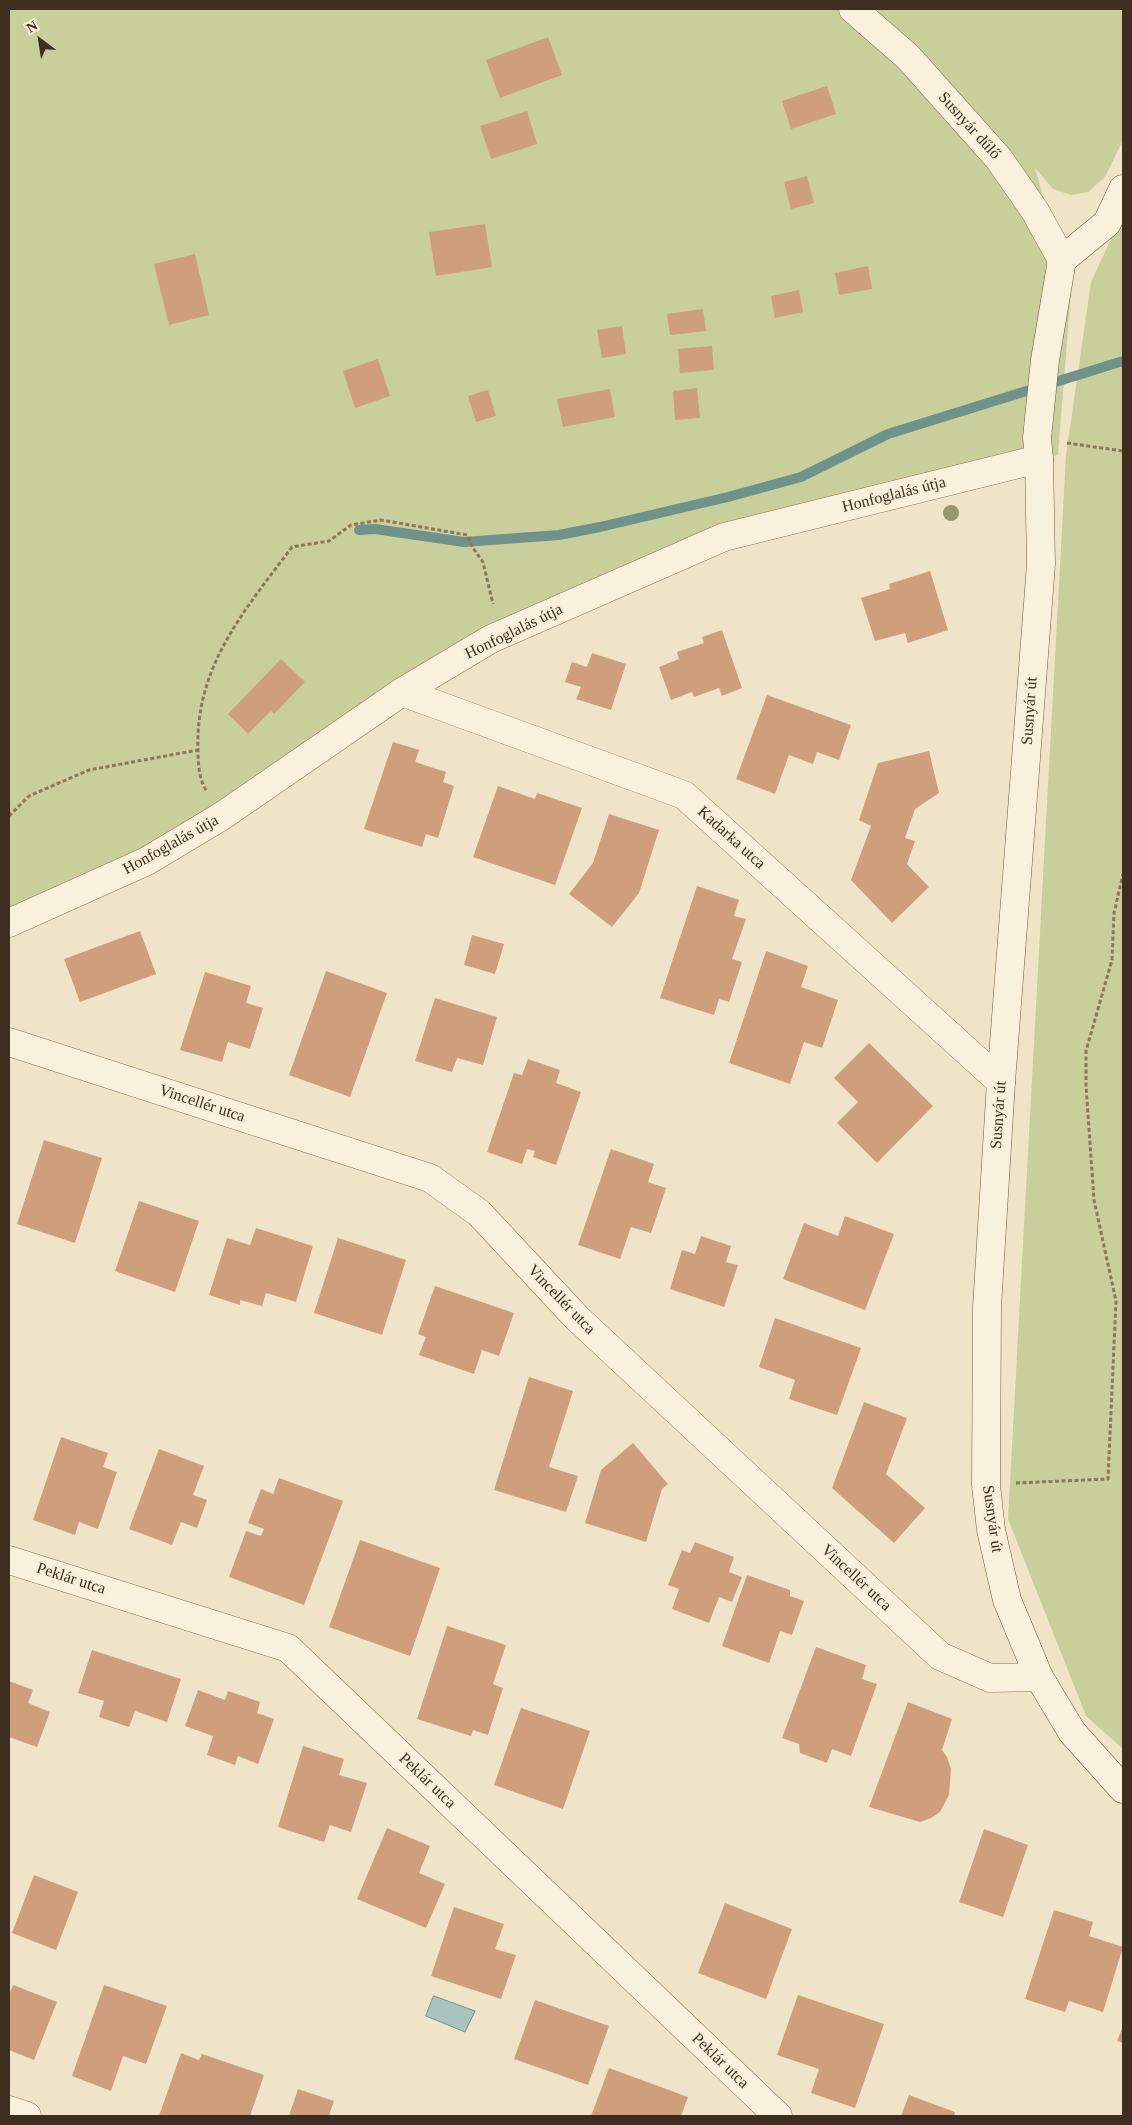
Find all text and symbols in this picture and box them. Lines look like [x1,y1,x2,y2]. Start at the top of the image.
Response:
north arrow [15,15,65,65]
text: N [24,18,40,36]
street label: Susnyár dűlő [934,88,1004,164]
street label: Honfoglalás útja [840,473,948,517]
street label: Honfoglalás útja [462,600,566,664]
street label: Susnyár út [1018,676,1042,746]
street label: Kadarka utca [693,802,769,874]
street label: Honfoglalás útja [120,811,222,879]
street label: Susnyár út [987,1080,1011,1150]
street label: Vincellér utca [157,1081,247,1127]
street label: Vincellér utca [523,1261,599,1339]
street label: Susnyár út [978,1484,1006,1554]
street label: Vincellér utca [817,1541,895,1615]
street label: Peklár utca [34,1559,108,1599]
street label: Peklár utca [395,1749,459,1813]
street label: Peklár utca [688,2029,752,2093]

